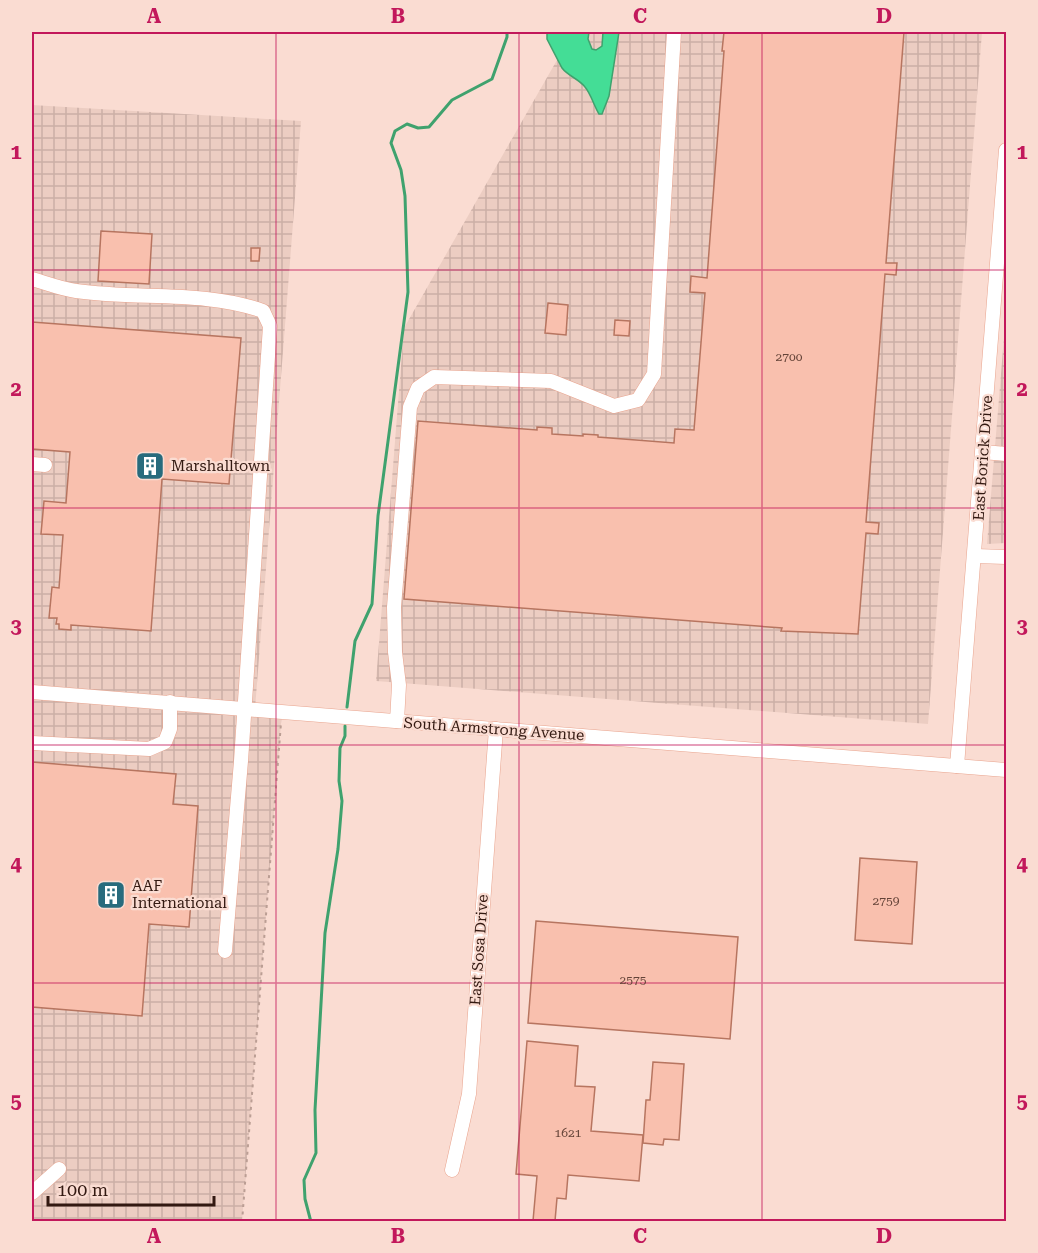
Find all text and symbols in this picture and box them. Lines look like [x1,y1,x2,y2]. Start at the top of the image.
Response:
text: A [147,4,162,28]
text: B [391,4,405,28]
text: C [633,4,647,28]
text: D [876,4,892,28]
text: 1 [10,140,22,164]
text: 1 [1016,140,1028,164]
house number: 2700 [776,350,803,364]
text: 2 [10,377,22,401]
text: 2 [1016,377,1028,401]
street label: East Borick Drive [970,395,996,521]
building icon: Marshalltown [134,450,166,482]
place label: Marshalltown [171,457,270,475]
text: 3 [10,614,22,638]
text: 3 [1016,614,1028,638]
street label: South Armstrong Avenue [403,714,585,744]
text: 4 [10,852,22,876]
text: 4 [1016,852,1028,876]
place label: AAF International [132,877,227,912]
building icon: AAF International [95,879,127,911]
street label: East Sosa Drive [466,894,492,1006]
house number: 2759 [873,894,900,908]
house number: 2575 [620,973,647,987]
text: 5 [10,1089,22,1113]
text: 5 [1016,1089,1028,1113]
house number: 1621 [555,1126,582,1140]
scale bar [48,1169,214,1207]
text: 100 m [57,1179,108,1200]
text: A [147,1224,162,1248]
text: B [391,1224,405,1248]
text: C [633,1224,647,1248]
text: D [876,1224,892,1248]

